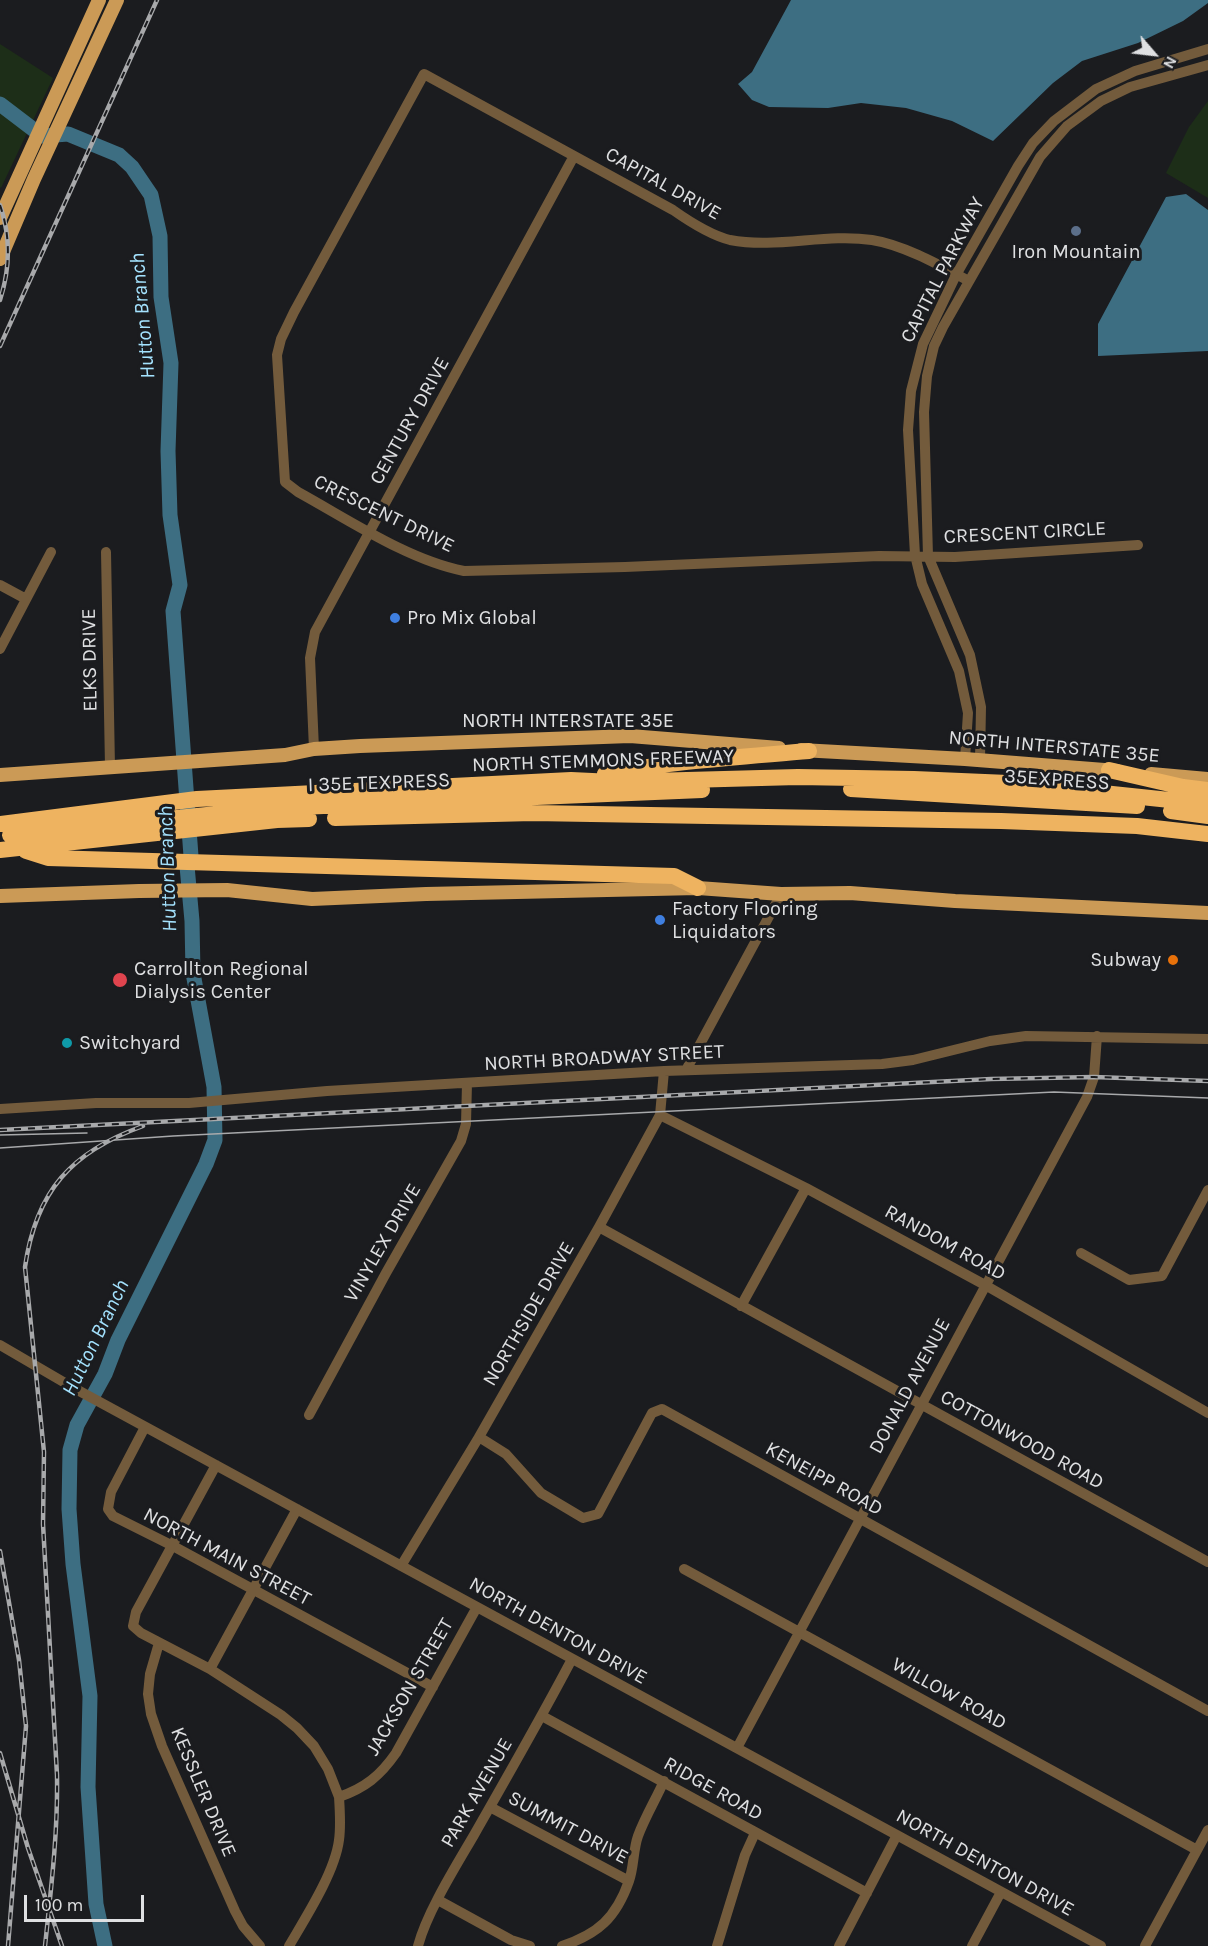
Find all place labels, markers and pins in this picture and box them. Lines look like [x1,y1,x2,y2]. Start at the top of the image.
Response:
marker: Iron Mountain [1069,224,1083,238]
place label: Iron Mountain [1011,240,1141,264]
place label: Pro Mix Global [407,606,537,630]
marker: Pro Mix Global [388,611,402,625]
place label: Factory Flooring Liquidators [672,897,818,944]
marker: Factory Flooring Liquidators [653,913,667,927]
place label: Subway [1090,948,1161,972]
marker: Subway [1166,953,1180,967]
place label: Carrollton Regional Dialysis Center [134,957,309,1004]
marker: Carrollton Regional Dialysis Center [111,971,129,989]
place label: Switchyard [79,1031,181,1055]
marker: Switchyard [60,1036,74,1050]

